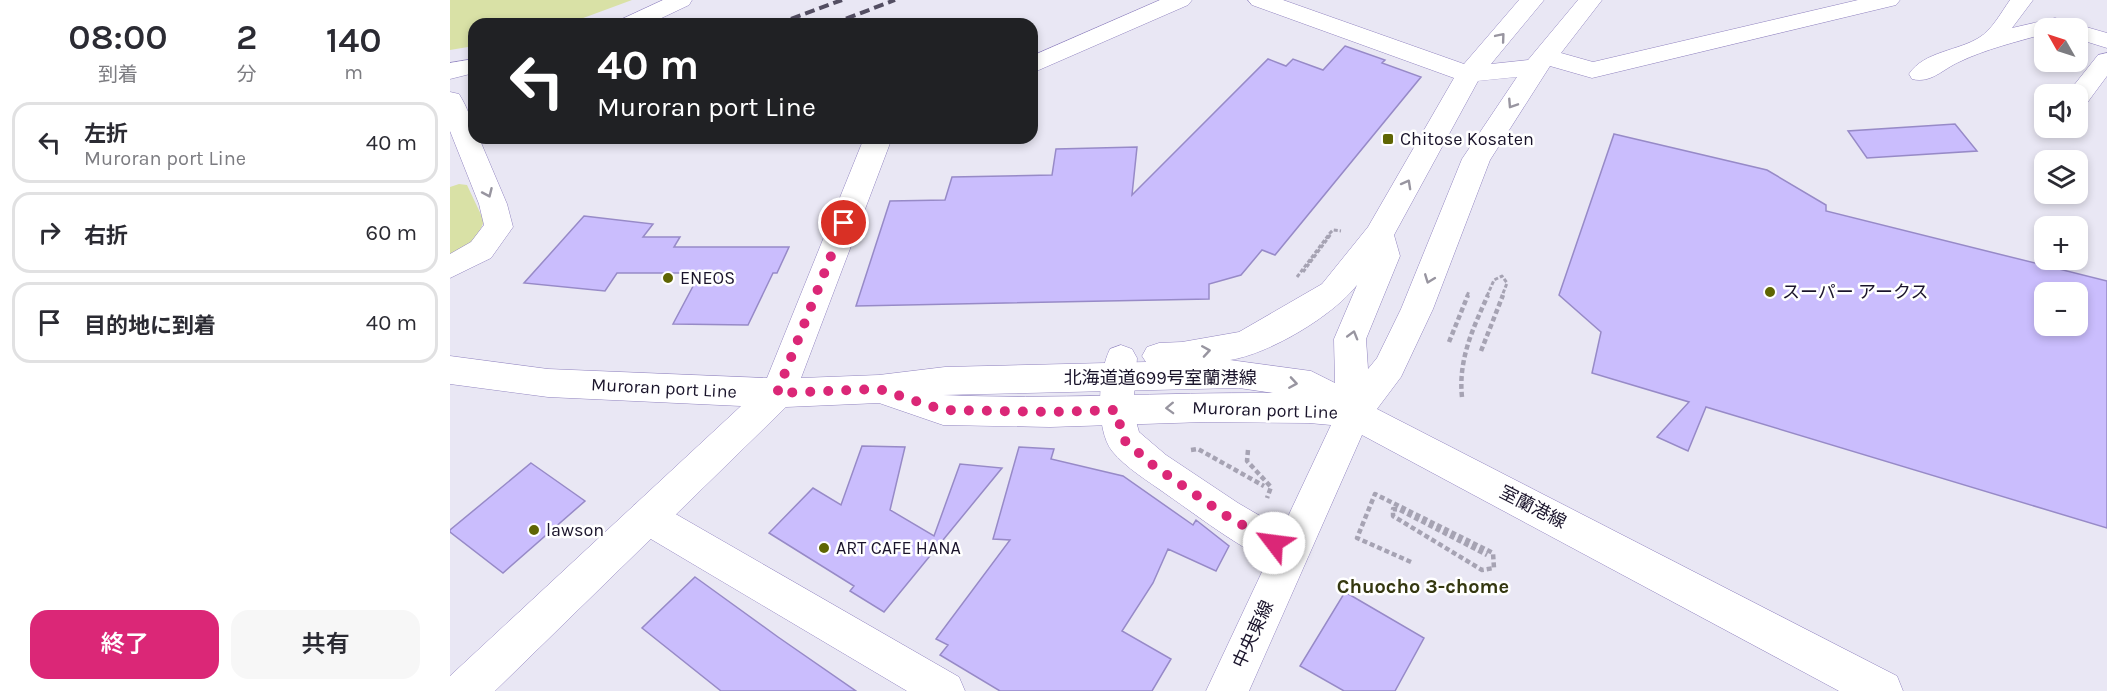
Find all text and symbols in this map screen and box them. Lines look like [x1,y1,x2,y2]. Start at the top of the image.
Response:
text: 08:00 [68,16,168,58]
text: 2 [236,16,257,58]
north arrow [2034,18,2088,72]
map controls [2034,18,2088,336]
text: 140 [326,19,382,61]
one-way arrow [1493,33,1504,44]
text: 40 m [597,40,699,90]
icon: left [498,42,576,120]
text: m [344,61,363,84]
text: 到着 [98,63,138,86]
text: 分 [237,63,257,86]
button: sound [2034,84,2088,138]
text: Muroran port Line [597,91,816,123]
one-way arrow [1508,97,1519,108]
text: 左折 [84,121,128,147]
icon: left [33,126,66,159]
place label: Chitose Kosaten [1400,128,1534,150]
text: 40 m [366,130,417,156]
marker: Chitose Kosaten [1381,132,1395,146]
text: Muroran port Line [84,147,246,170]
button: layers [2034,150,2088,204]
one-way arrow [1400,180,1412,190]
one-way arrow [481,187,493,198]
pin [818,197,869,248]
icon: arrive [827,206,860,239]
icon: right [33,216,66,249]
button: + [2034,216,2088,270]
text: 60 m [366,220,417,246]
text: 右折 [84,223,128,249]
place label: ENEOS [680,267,735,289]
marker: ENEOS [661,271,675,285]
one-way arrow [1424,273,1436,284]
place label: スーパー アークス [1782,281,1928,303]
button: − [2034,282,2088,336]
marker: スーパー アークス [1763,285,1777,299]
icon: arrive [33,306,66,339]
text: 40 m [366,310,417,336]
text: 目的地に到着 [84,313,216,339]
one-way arrow [1346,330,1358,341]
one-way arrow [1201,345,1211,358]
street label: 北海道道699号室蘭港線 [1063,367,1257,389]
street label: Muroran port Line [591,373,737,403]
one-way arrow [1289,376,1298,388]
street label: Muroran port Line [1192,396,1338,424]
one-way arrow [1165,402,1174,414]
street label: 室蘭港線 [1496,481,1570,533]
position arrow [1242,511,1306,575]
place label: lawson [546,519,604,541]
marker: lawson [527,523,541,537]
place label: ART CAFE HANA [836,537,961,559]
marker: ART CAFE HANA [817,541,831,555]
district label: Chuocho 3-chome [1337,575,1509,598]
street label: 中央東線 [1228,597,1278,671]
button: 終了 [30,610,219,679]
button: 共有 [231,610,420,679]

